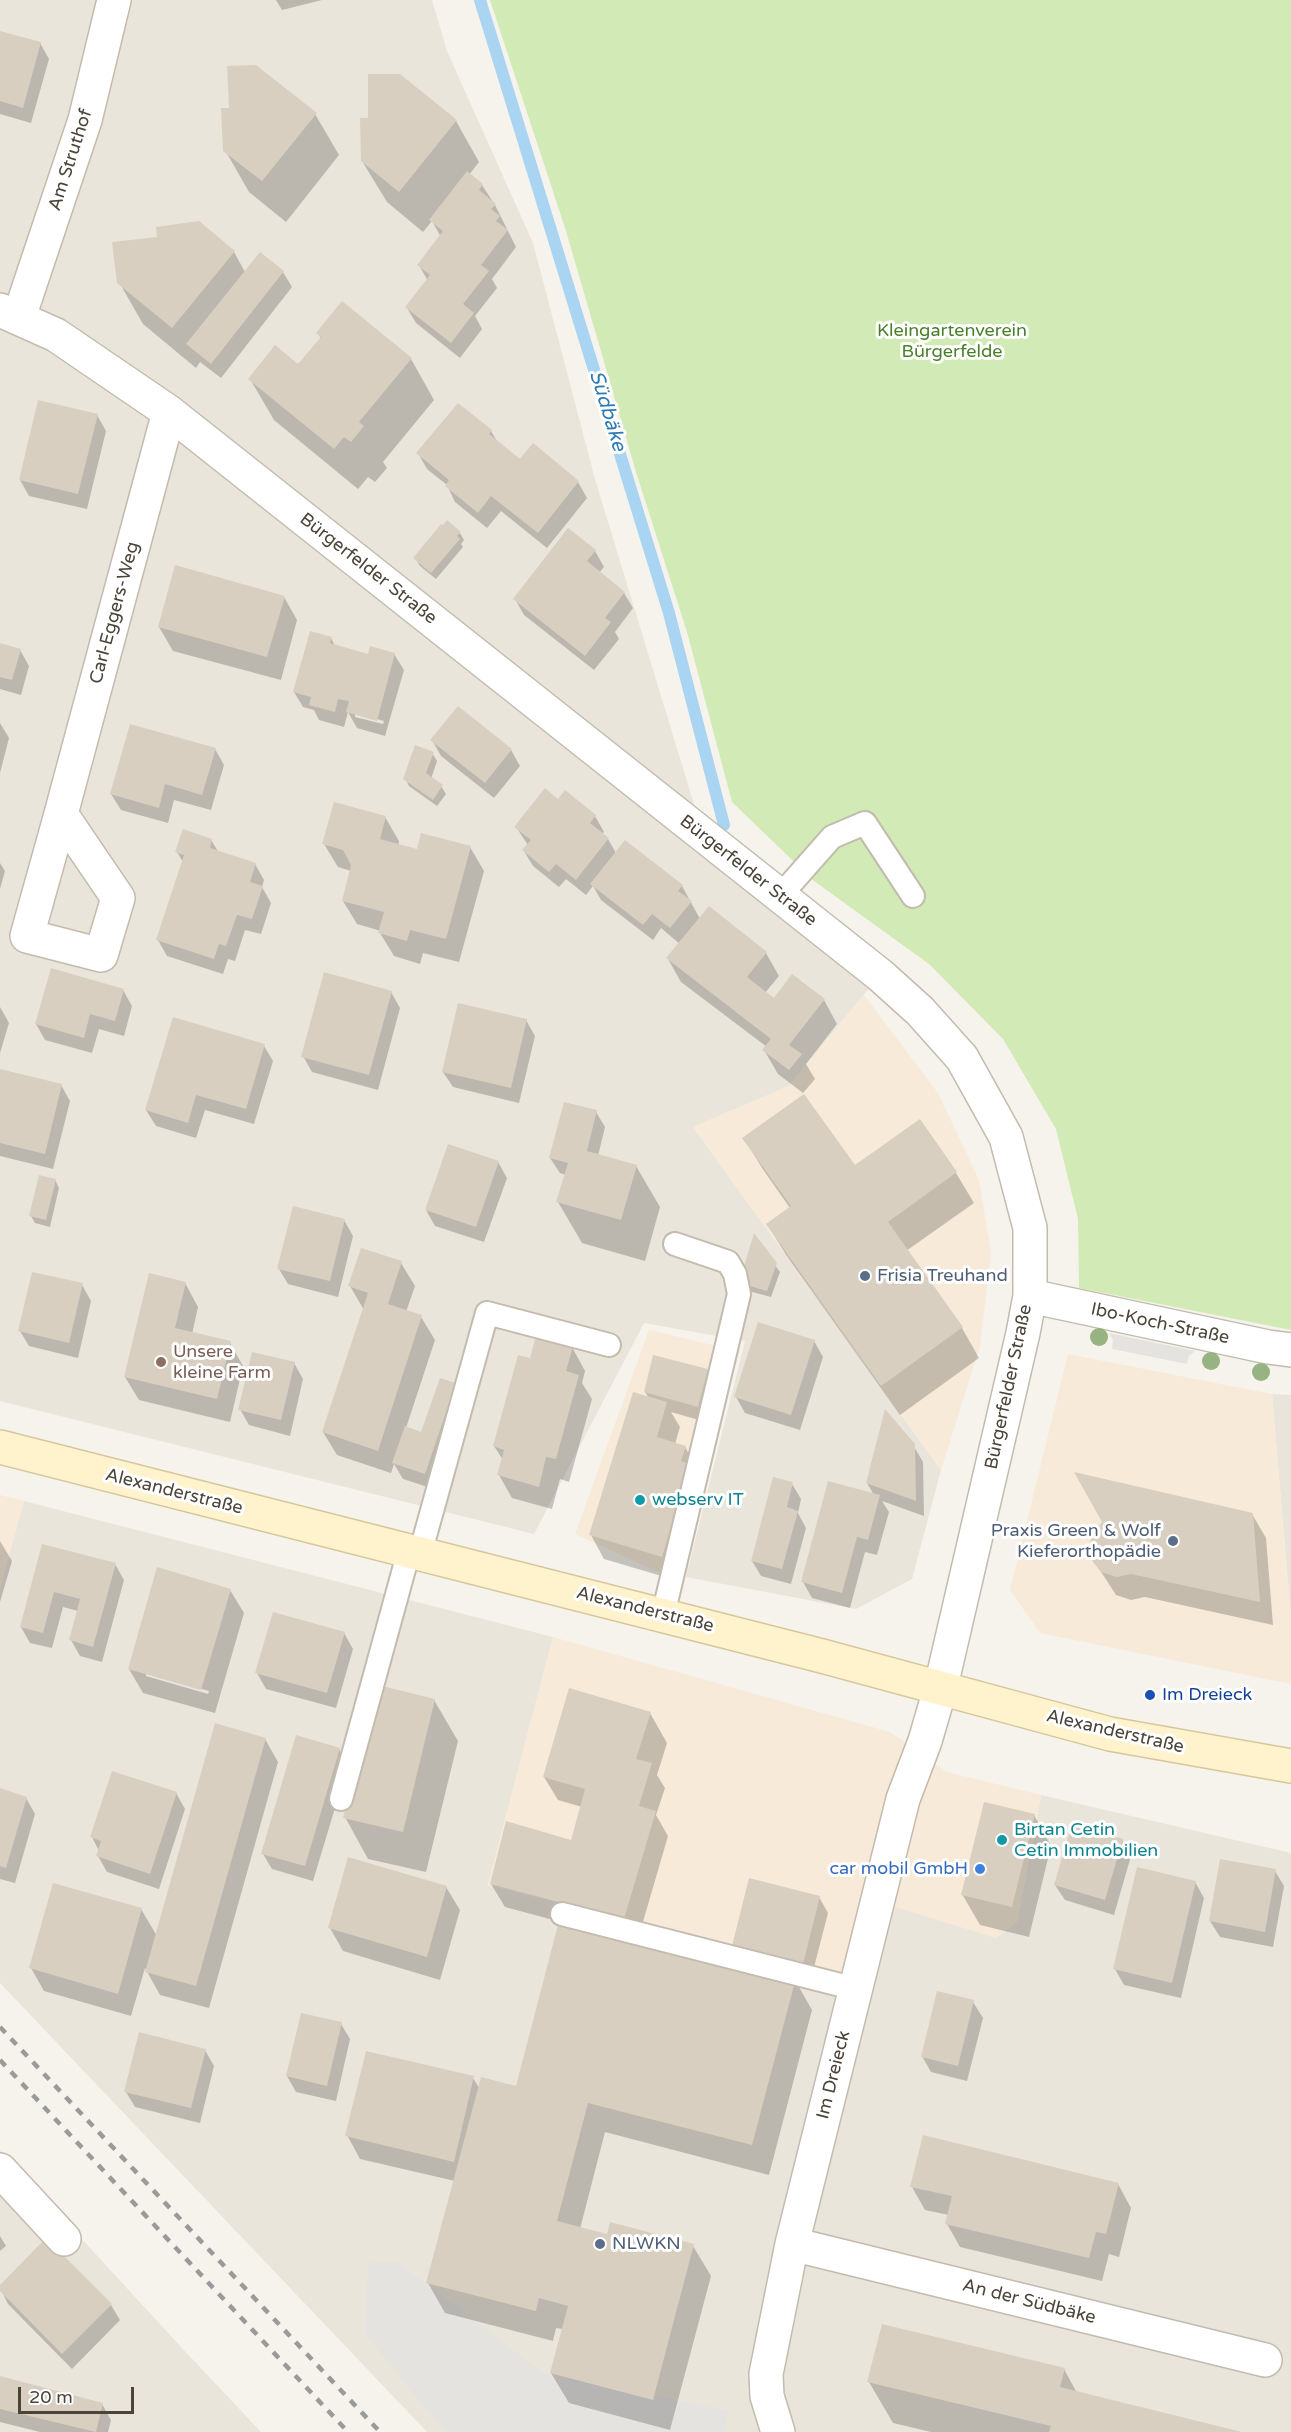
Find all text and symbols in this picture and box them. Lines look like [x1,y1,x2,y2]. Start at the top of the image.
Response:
street label: Am Struthof [44,106,98,214]
park label: Kleingartenverein Bürgerfelde [877,320,1027,362]
water label: Südbäke [583,368,631,454]
street label: Bürgerfelder Straße [295,509,441,629]
street label: Carl-Eggers-Weg [86,540,144,686]
street label: Bürgerfelder Straße [675,811,821,931]
place label: Frisia Treuhand [877,1265,1008,1287]
marker: Frisia Treuhand [858,1269,872,1283]
street label: Ibo-Koch-Straße [1089,1299,1231,1349]
street label: Bürgerfelder Straße [981,1302,1037,1472]
place label: Unsere kleine Farm [173,1341,271,1384]
marker: Unsere kleine Farm [154,1355,168,1369]
street label: Alexanderstraße [103,1464,245,1520]
place label: webserv IT [652,1489,744,1511]
marker: webserv IT [633,1493,647,1507]
place label: Praxis Green & Wolf Kieferorthopädie [991,1520,1161,1562]
marker: Praxis Green & Wolf Kieferorthopädie [1166,1534,1180,1548]
street label: Alexanderstraße [574,1582,716,1638]
place label: Im Dreieck [1162,1684,1252,1706]
marker: Im Dreieck [1143,1688,1157,1702]
street label: Alexanderstraße [1044,1706,1186,1758]
place label: Birtan Cetin Cetin Immobilien [1014,1819,1158,1862]
marker: Birtan Cetin Cetin Immobilien [995,1833,1009,1847]
place label: car mobil GmbH [829,1858,968,1880]
marker: car mobil GmbH [973,1862,987,1876]
street label: Im Dreieck [813,2029,855,2121]
place label: NLWKN [612,2233,681,2255]
marker: NLWKN [593,2237,607,2251]
street label: An der Südbäke [960,2275,1098,2329]
scale bar [21,2375,136,2413]
text: 20 m [29,2386,73,2408]

